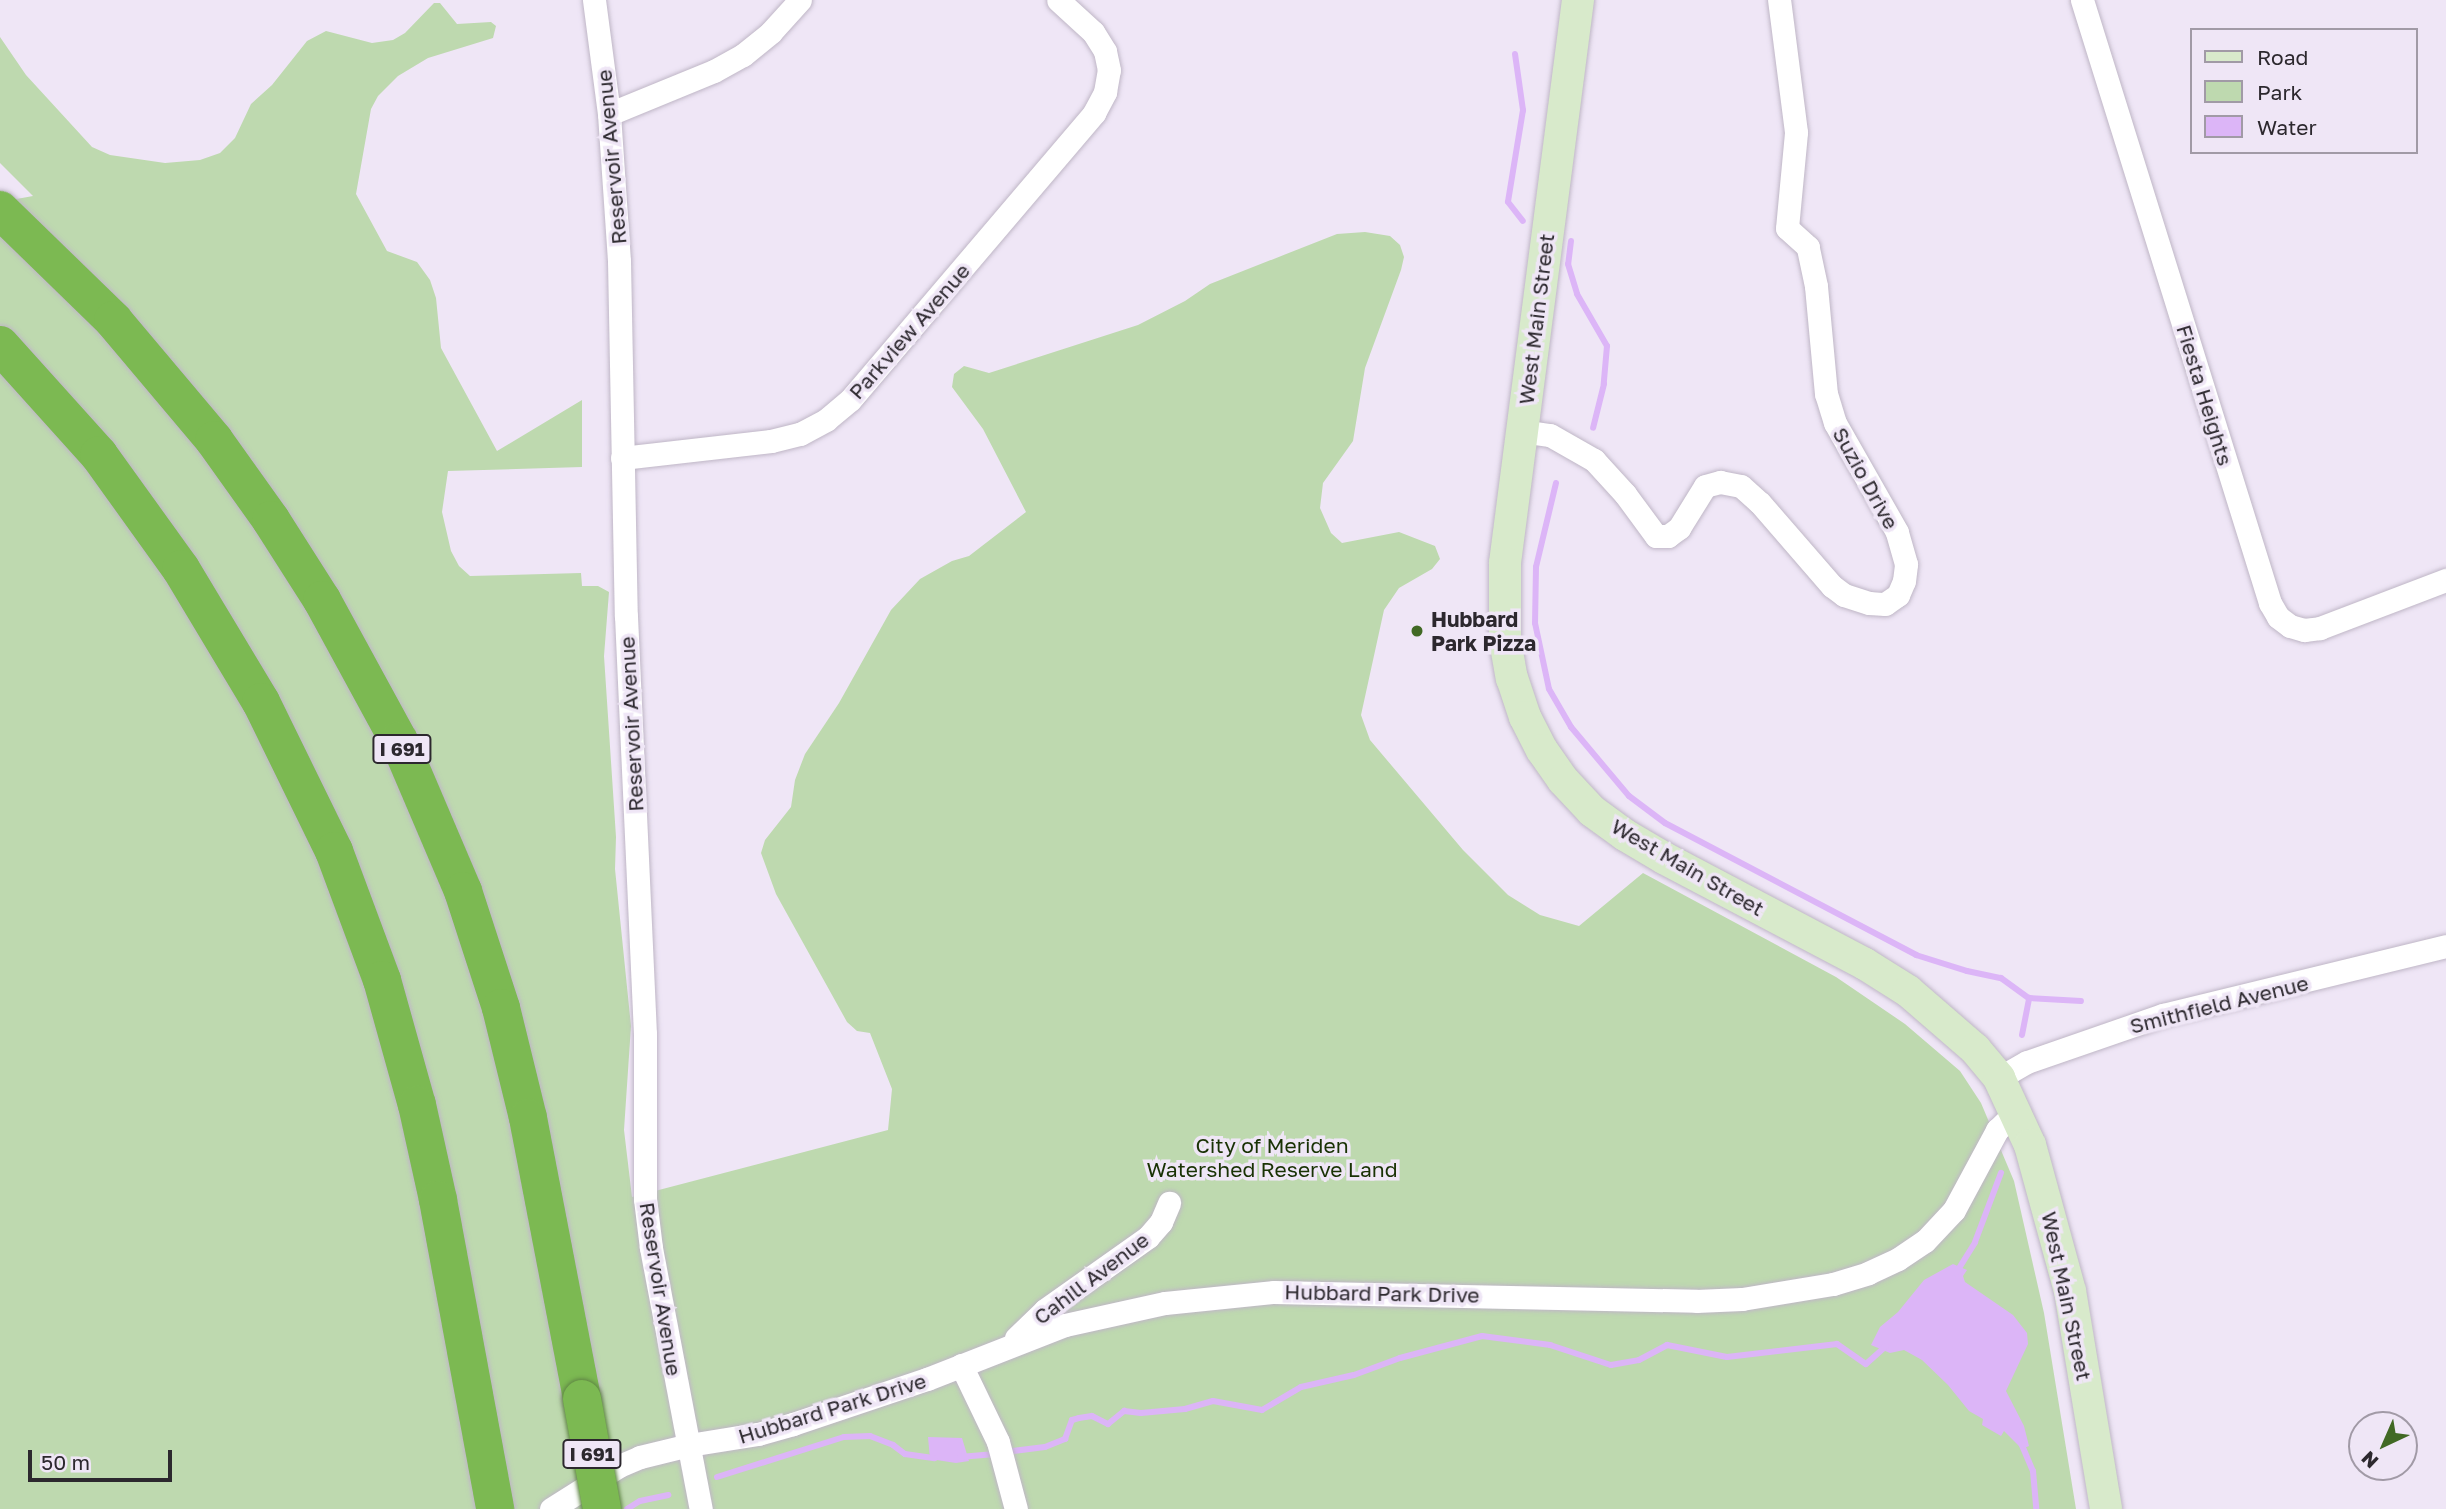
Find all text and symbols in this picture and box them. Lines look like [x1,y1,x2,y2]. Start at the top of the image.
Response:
legend [2190,28,2418,154]
text: Road [2257,44,2308,70]
street label: Reservoir Avenue [591,68,631,246]
text: Park [2257,79,2302,105]
text: Water [2257,114,2317,140]
street label: West Main Street [1513,232,1559,406]
street label: Parkview Avenue [843,258,975,404]
street label: Fiesta Heights [2172,322,2238,468]
street label: Suzio Drive [1828,423,1904,533]
place label: Hubbard Park Pizza [1431,606,1536,656]
marker: Hubbard Park Pizza [1409,623,1425,639]
street label: Reservoir Avenue [614,636,648,812]
road number: I 691 [372,734,432,764]
street label: West Main Street [1607,813,1769,921]
street label: Smithfield Avenue [2127,970,2311,1038]
park label: City of Meriden Watershed Reserve Land [1146,1132,1398,1182]
street label: Reservoir Avenue [635,1200,687,1378]
street label: West Main Street [2037,1209,2097,1383]
street label: Cahill Avenue [1029,1227,1153,1329]
street label: Hubbard Park Drive [1284,1279,1480,1307]
street label: Hubbard Park Drive [735,1367,929,1449]
north arrow [2348,1411,2418,1481]
scale bar [32,1436,175,1480]
road number: I 691 [562,1438,622,1470]
text: N [2356,1447,2383,1473]
text: 50 m [41,1449,90,1475]

